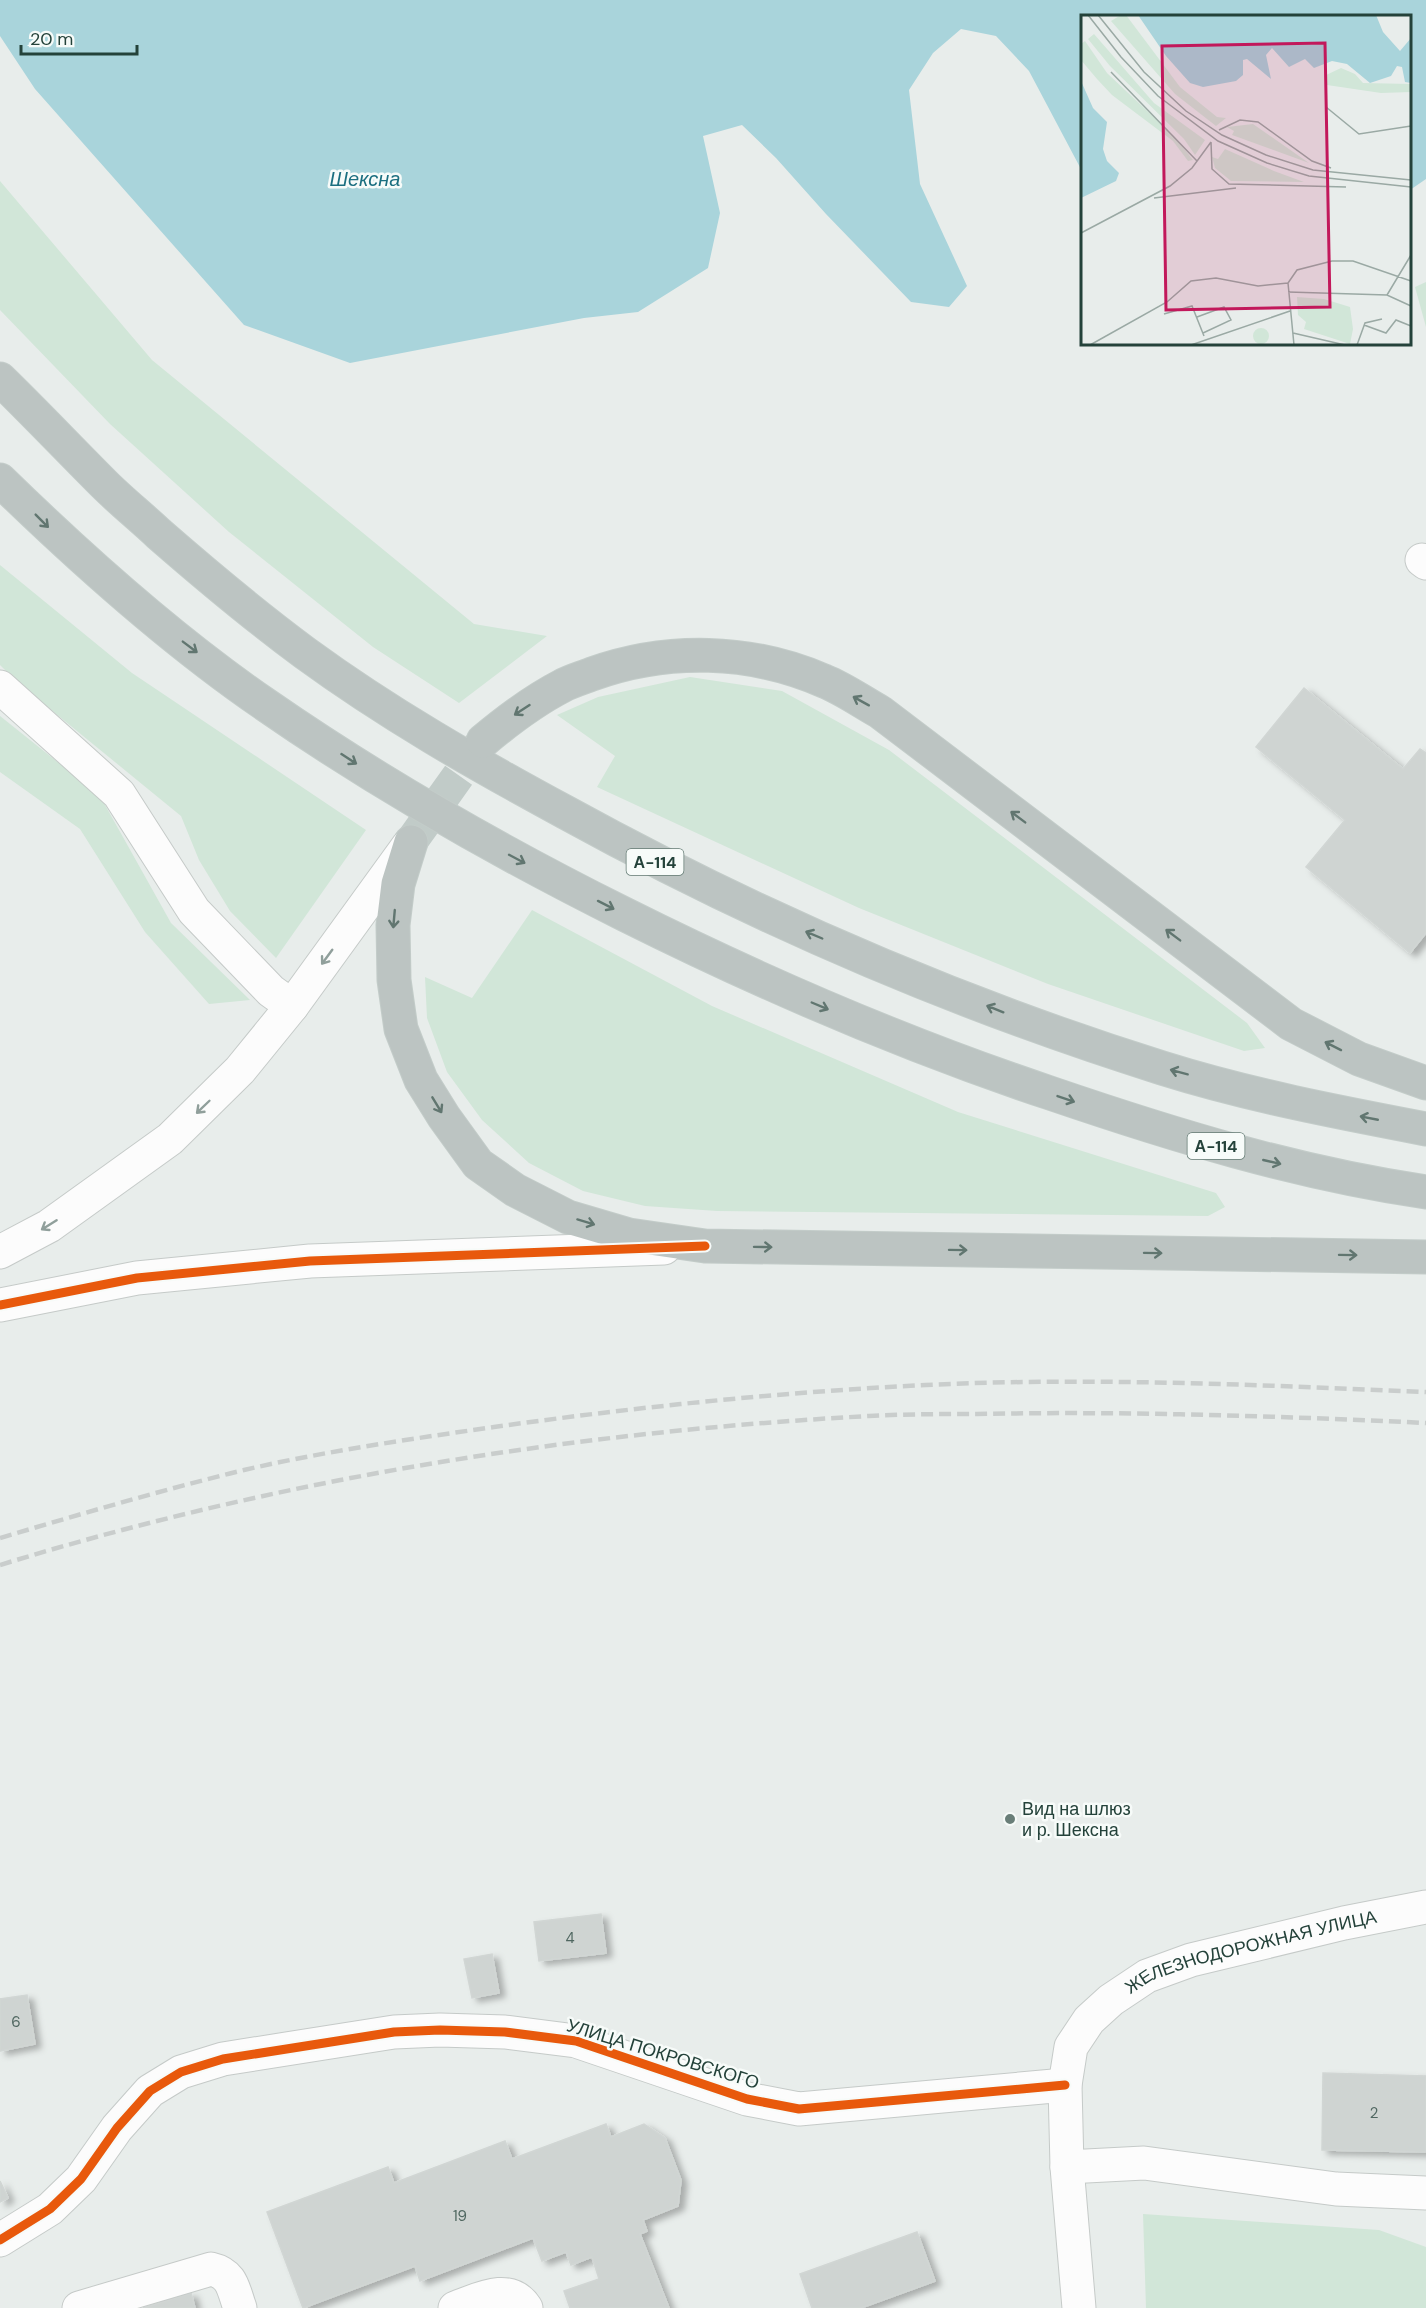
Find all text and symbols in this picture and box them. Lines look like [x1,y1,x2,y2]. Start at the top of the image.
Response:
inset map [1081,15,1411,345]
scale bar [21,18,136,56]
text: 20 m [30,27,73,51]
water label: Шексна [330,166,400,192]
one-way arrow [34,513,49,528]
one-way arrow [182,640,198,653]
one-way arrow [853,695,870,707]
one-way arrow [514,704,531,716]
one-way arrow [341,753,358,766]
one-way arrow [1010,811,1026,823]
road number: А-114 [626,849,684,875]
one-way arrow [508,853,525,865]
one-way arrow [596,899,614,911]
one-way arrow [388,909,399,929]
one-way arrow [806,929,824,940]
one-way arrow [1165,929,1181,942]
one-way arrow [321,949,333,965]
one-way arrow [810,1001,829,1012]
one-way arrow [986,1003,1004,1014]
one-way arrow [1324,1040,1342,1051]
one-way arrow [1170,1066,1189,1078]
one-way arrow [1056,1094,1075,1105]
one-way arrow [431,1096,443,1113]
one-way arrow [195,1100,210,1114]
one-way arrow [1359,1112,1379,1123]
road number: А-114 [1188,1133,1244,1159]
one-way arrow [1263,1156,1282,1168]
one-way arrow [576,1217,595,1228]
one-way arrow [41,1220,58,1232]
one-way arrow [753,1241,773,1253]
one-way arrow [948,1244,968,1256]
one-way arrow [1143,1247,1163,1258]
one-way arrow [1338,1250,1358,1261]
place label: Вид на шлюз и р. Шексна [1022,1797,1131,1842]
marker: Вид на шлюз и р. Шексна [1003,1812,1017,1826]
street label: ЖЕЛЕЗНОДОРОЖНАЯ УЛИЦА [1120,1905,1379,1999]
house number: 4 [565,1928,575,1948]
house number: 6 [11,2012,21,2032]
street label: УЛИЦА ПОКРОВСКОГО [564,2013,762,2095]
house number: 2 [1370,2103,1378,2123]
house number: 19 [453,2206,467,2226]

